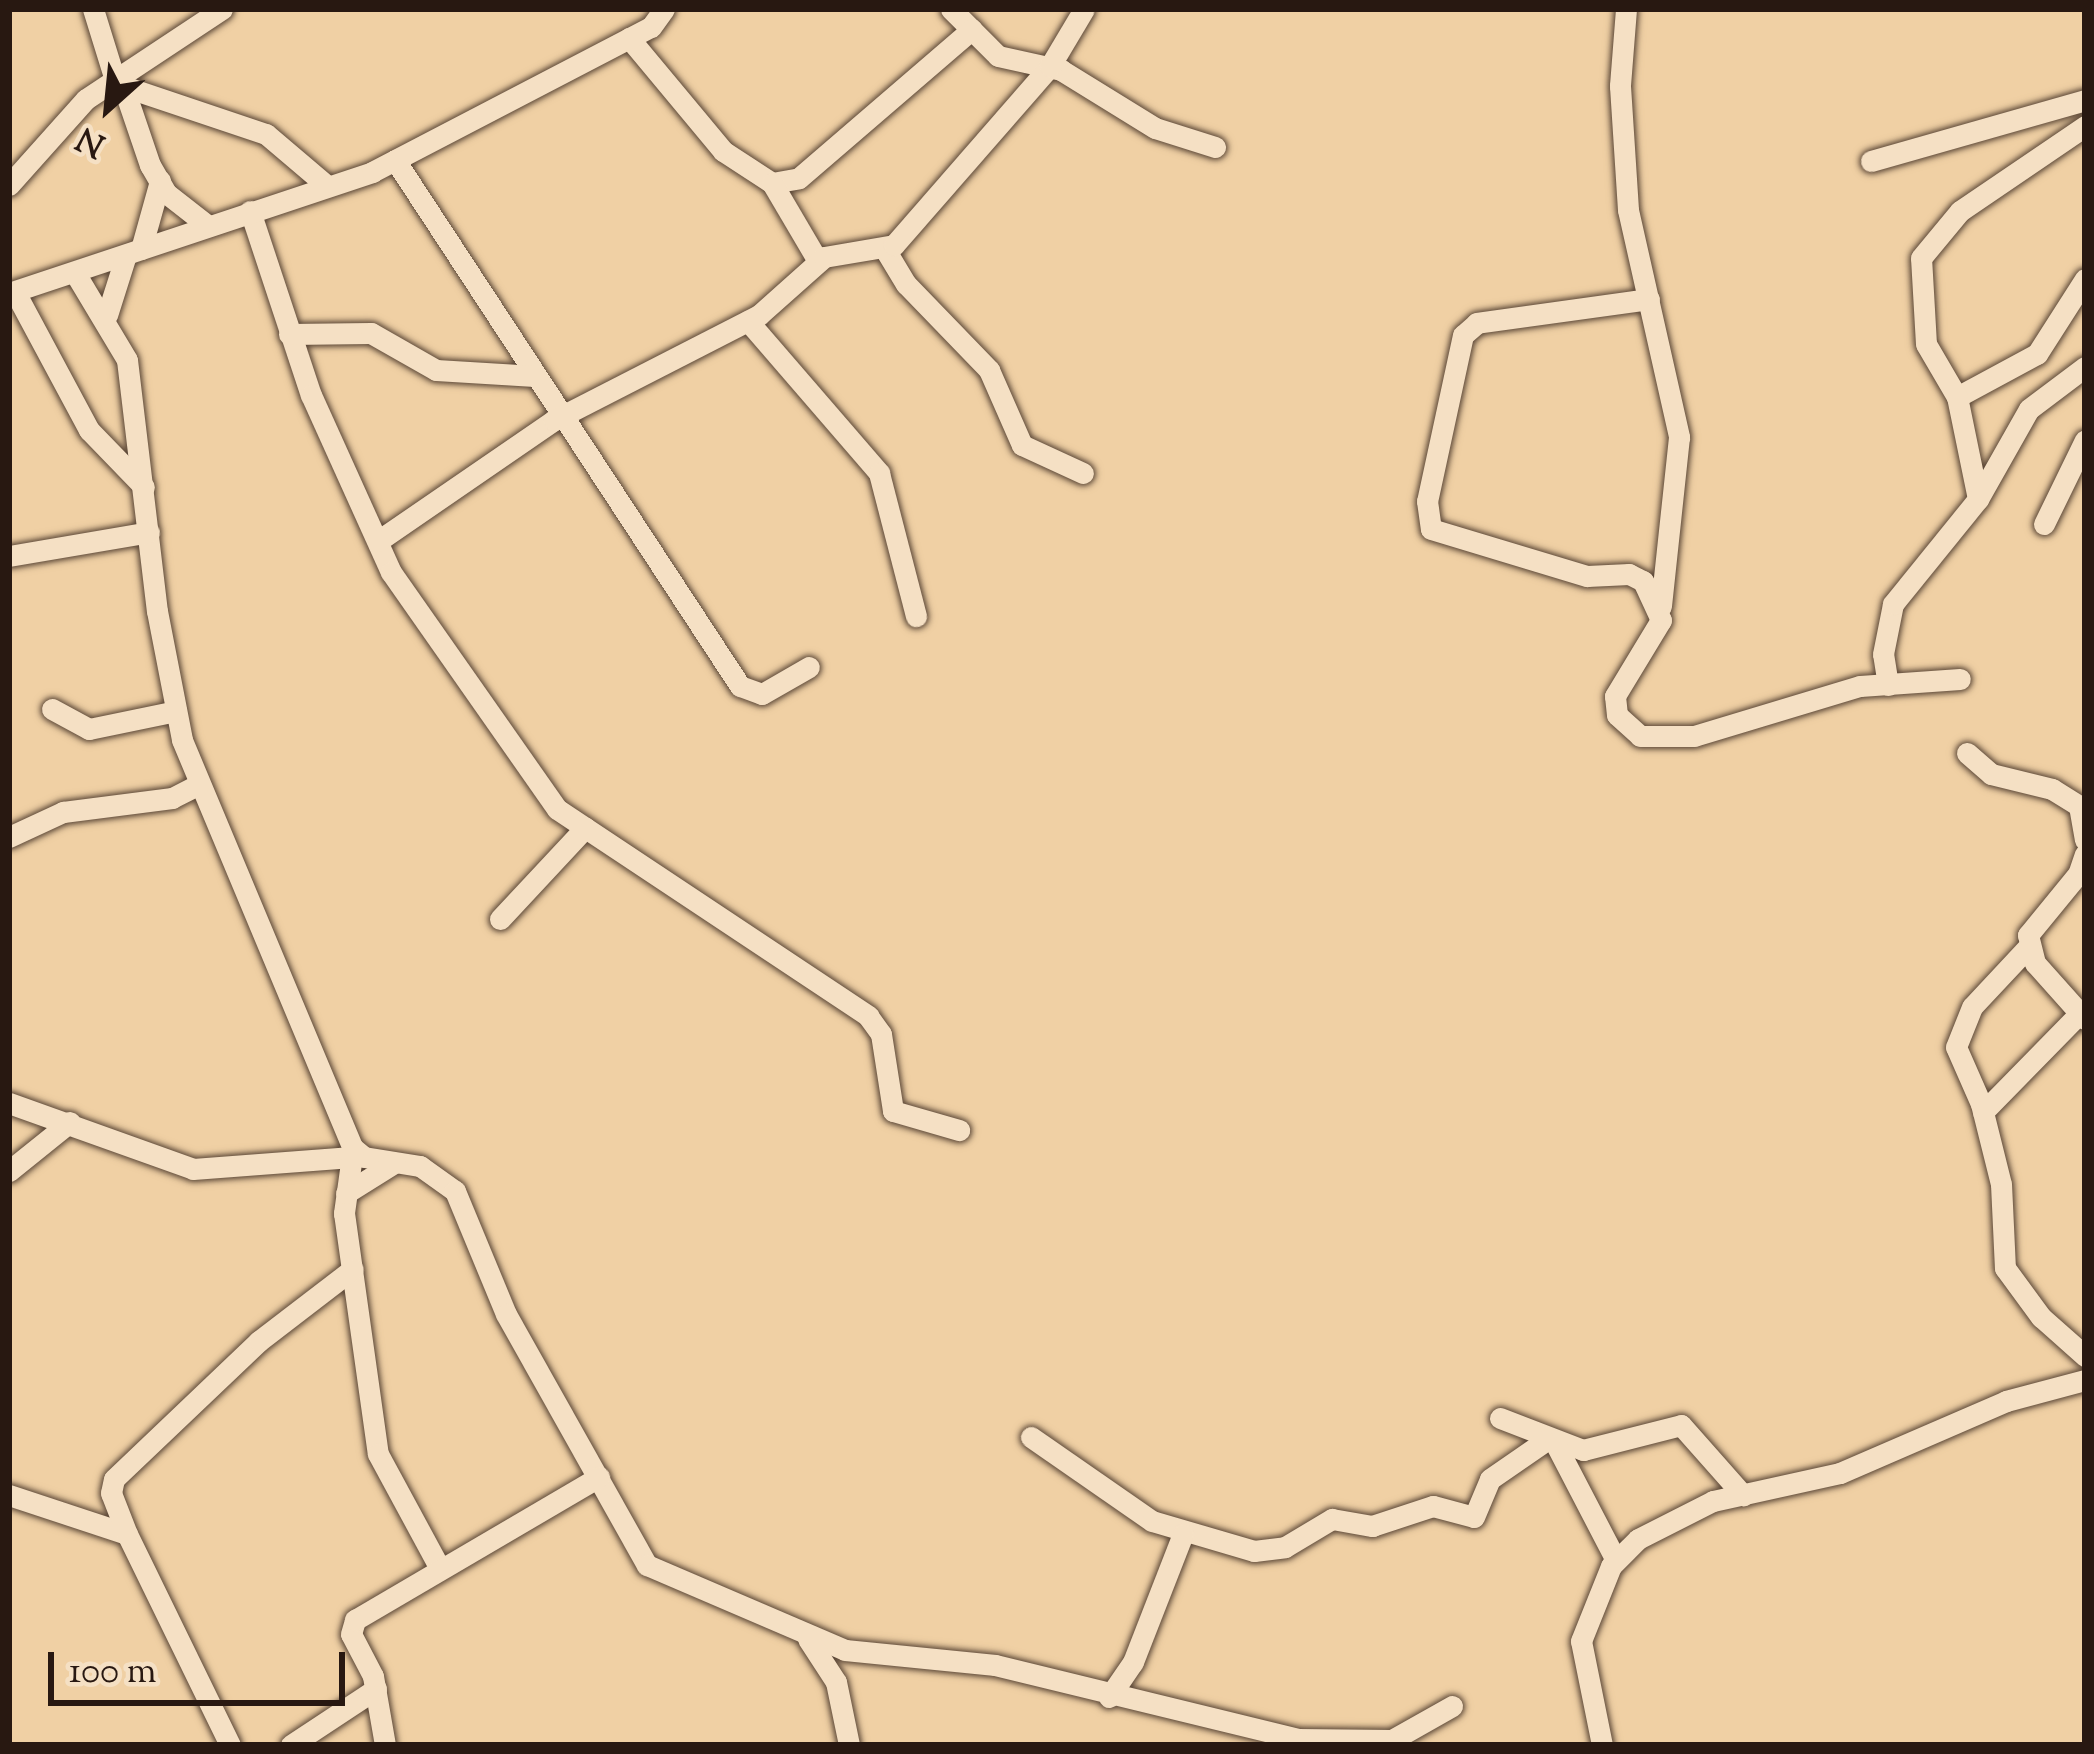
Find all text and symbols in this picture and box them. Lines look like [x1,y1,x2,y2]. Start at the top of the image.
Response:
north arrow [48,48,168,168]
text: N [69,113,114,167]
scale bar [54,1628,351,1702]
text: 100 m [69,1647,156,1699]

